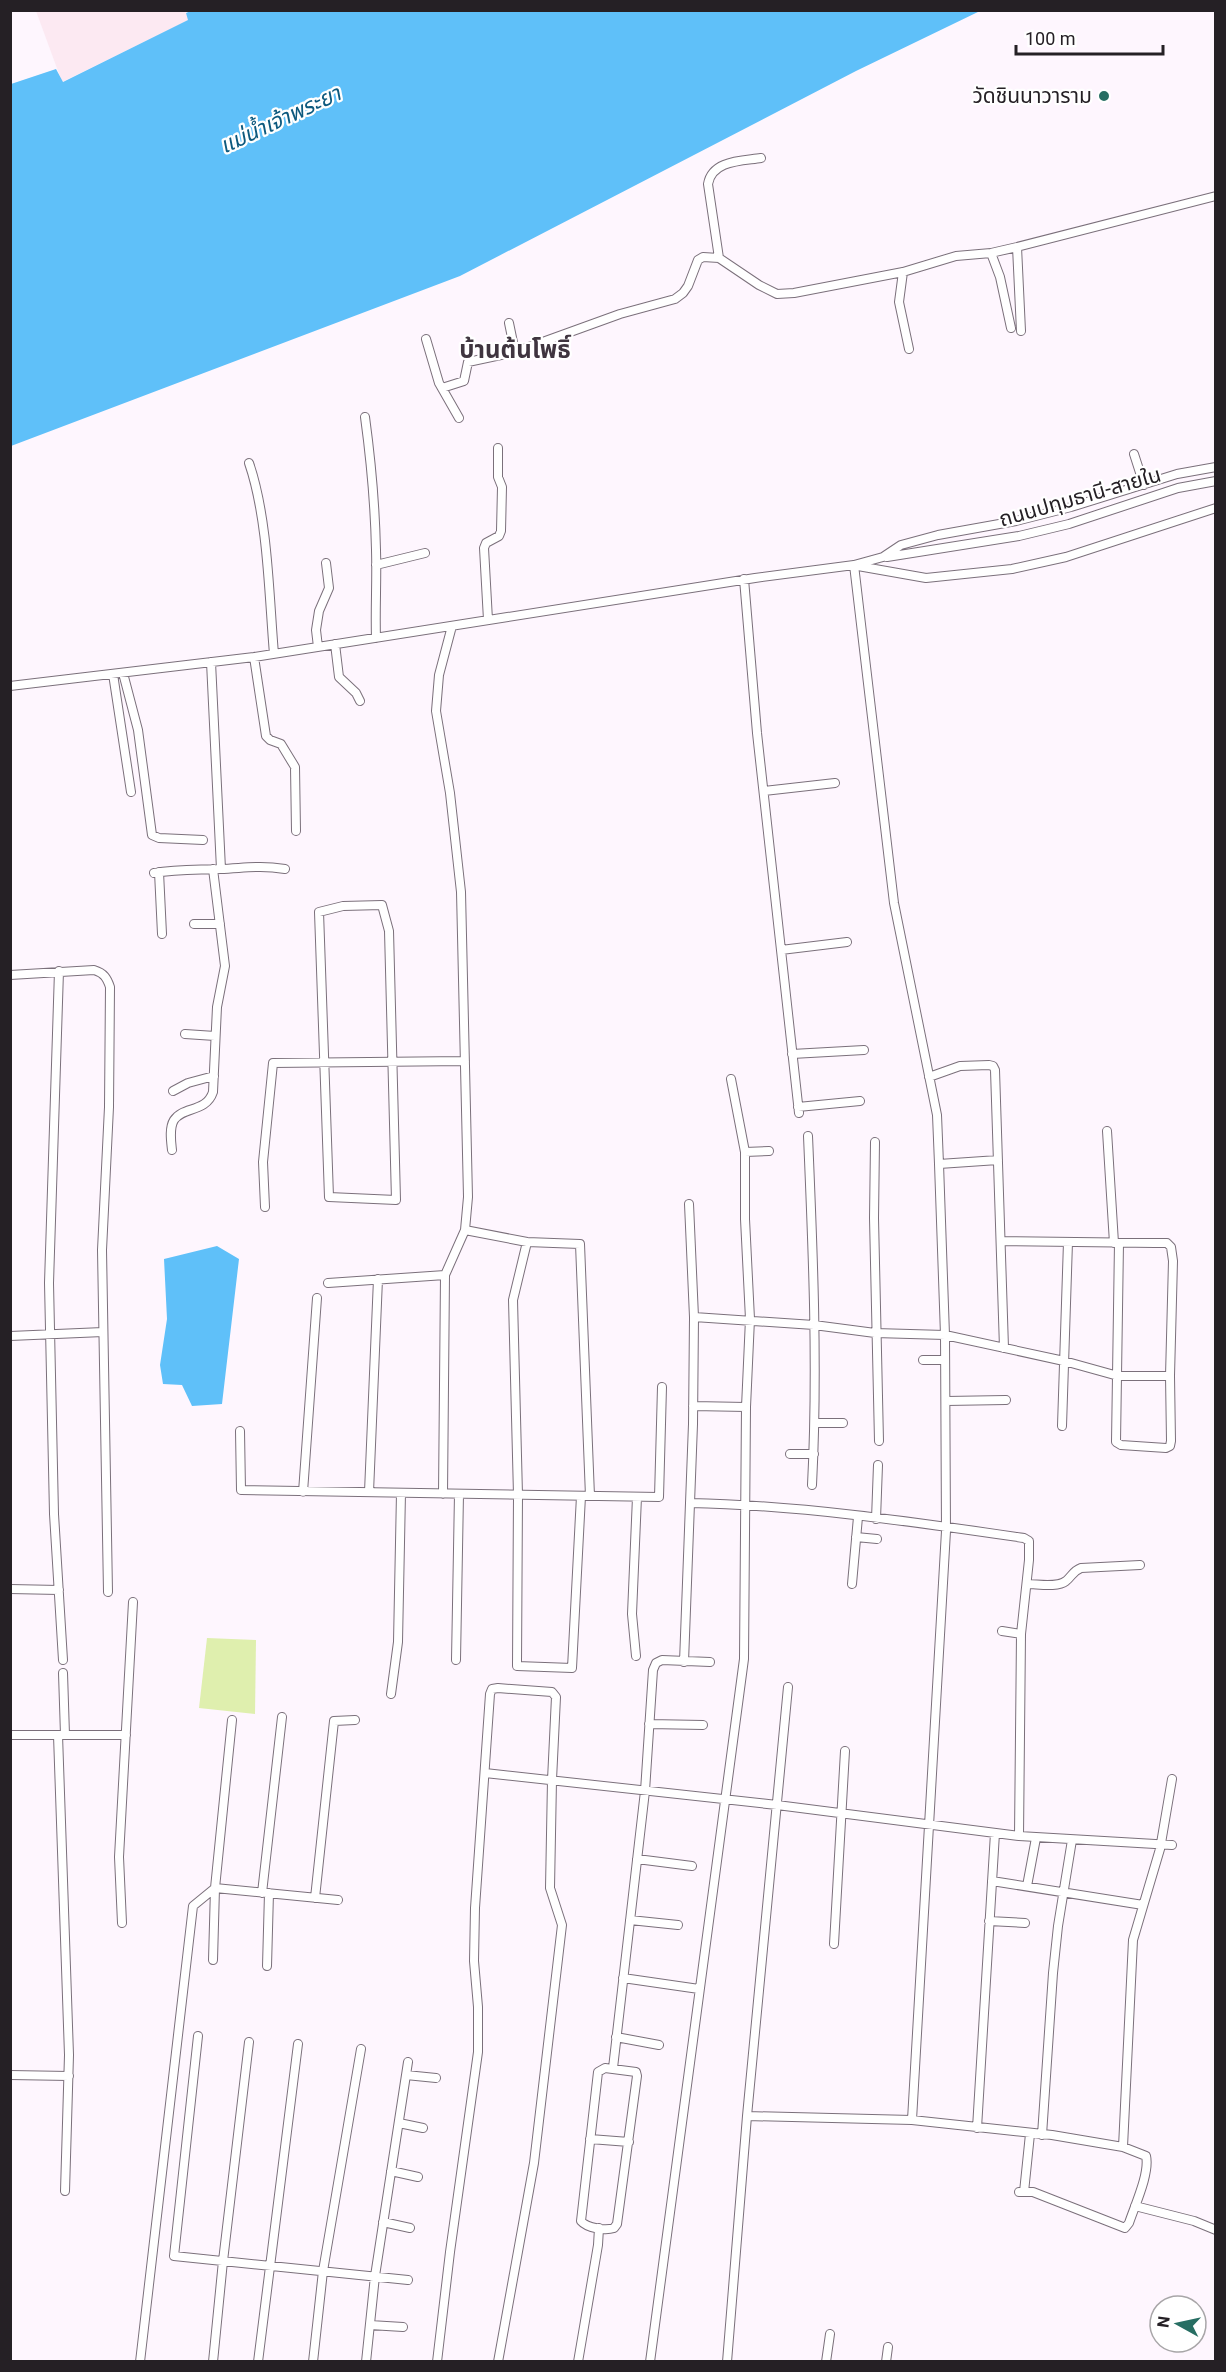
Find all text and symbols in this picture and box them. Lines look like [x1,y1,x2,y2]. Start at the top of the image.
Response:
scale bar [1016,18,1163,56]
text: 100 m [1025,28,1076,49]
water label: แม่น้ำเจ้าพระยา [215,77,346,158]
place label: วัดชินนาวาราม [972,84,1092,108]
marker: วัดชินนาวาราม [1097,89,1111,103]
district label: บ้านต้นโพธิ์ [459,334,572,364]
street label: ถนนปทุมธานี-สายใน [996,462,1164,533]
north arrow [1148,2294,1208,2354]
text: N [1153,2315,1174,2329]

